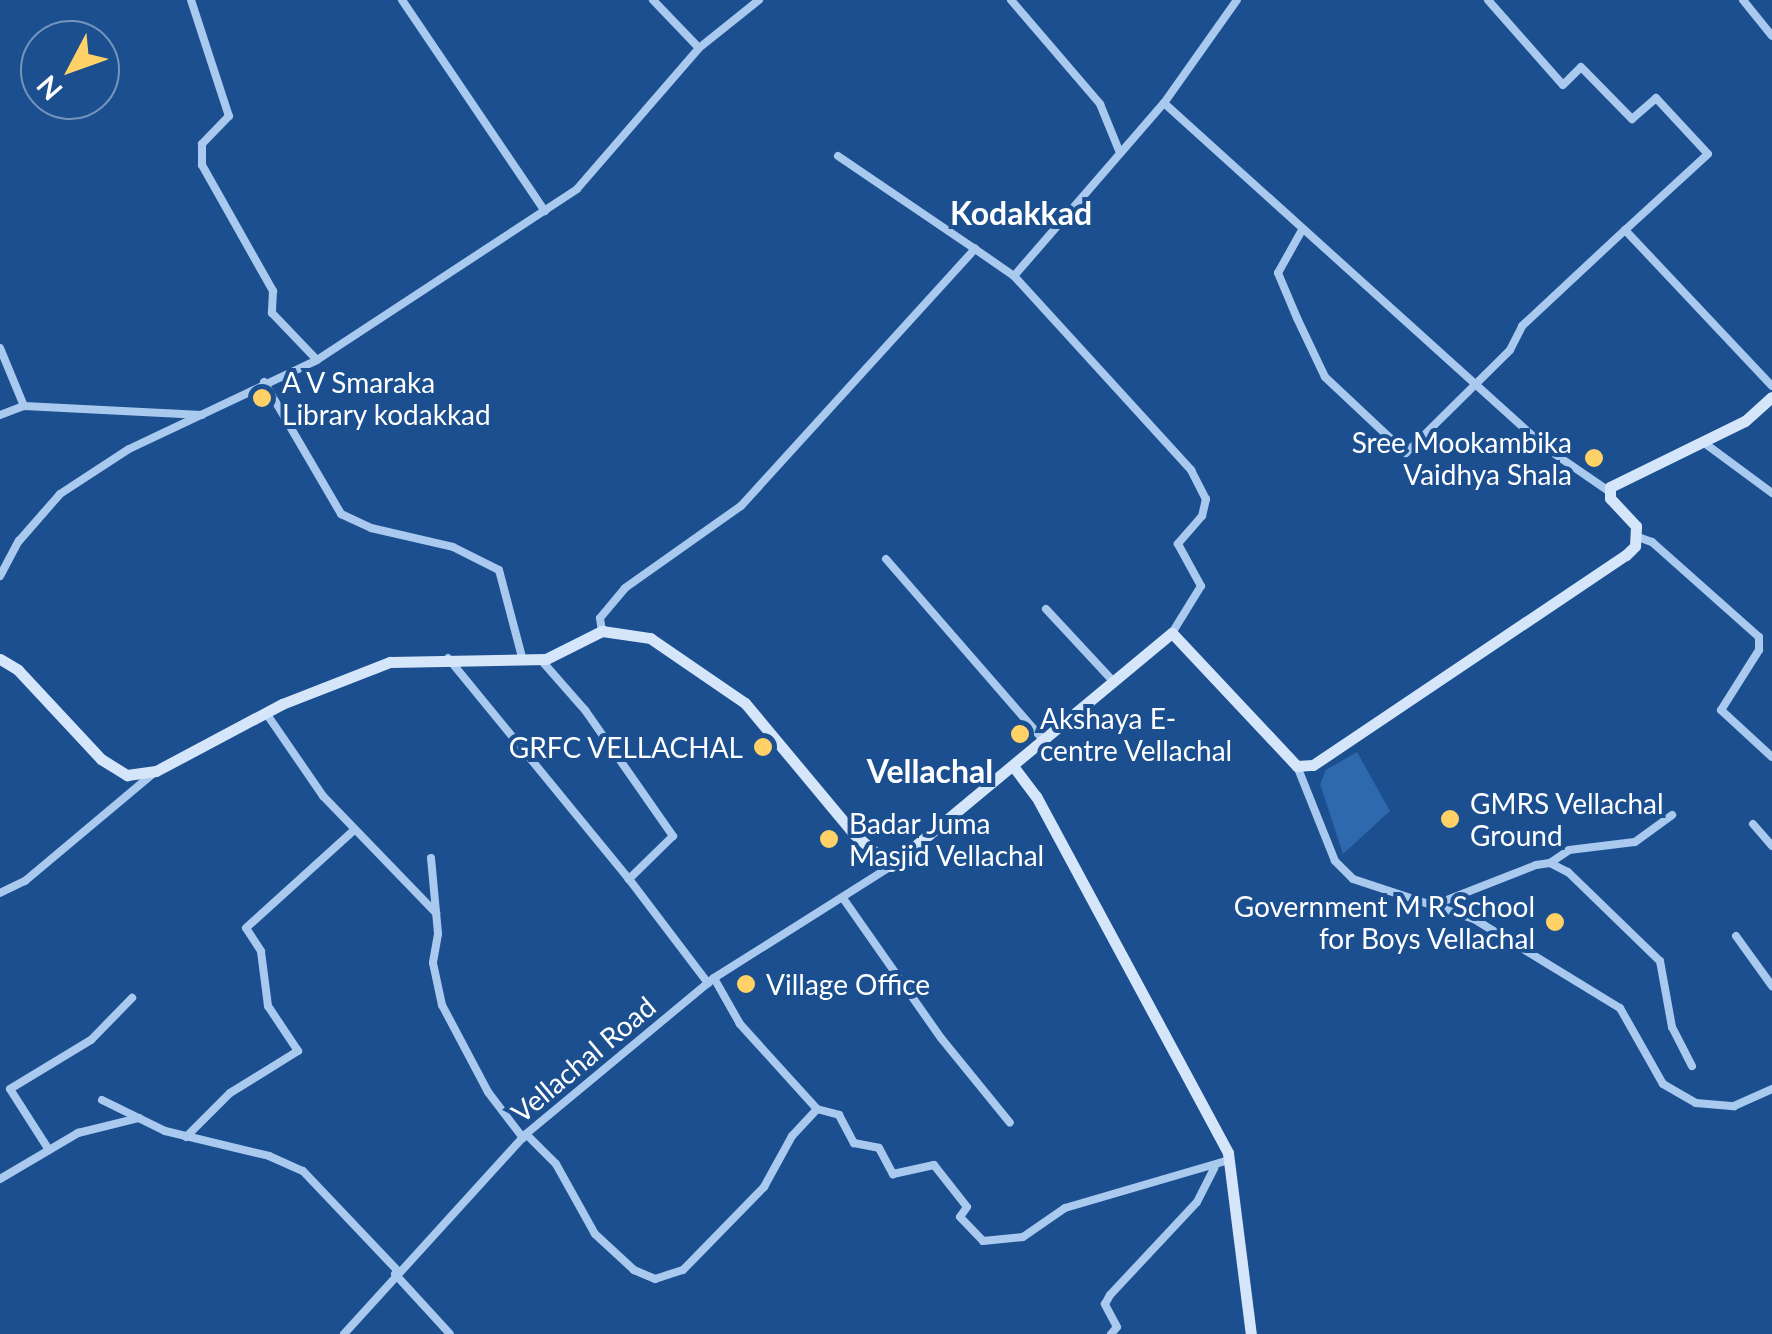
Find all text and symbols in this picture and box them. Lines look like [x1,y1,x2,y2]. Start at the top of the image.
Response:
north arrow [20,20,120,120]
text: N [29,69,69,108]
district label: Kodakkad [950,194,1092,232]
place label: A V Smaraka Library kodakkad [282,365,491,431]
marker: A V Smaraka Library kodakkad [251,387,273,409]
place label: Sree Mookambika Vaidhya Shala [1352,425,1572,491]
marker: Sree Mookambika Vaidhya Shala [1581,445,1607,471]
place label: Akshaya E- centre Vellachal [1040,701,1233,767]
marker: Akshaya E- centre Vellachal [1009,723,1031,745]
place label: GRFC VELLACHAL [508,730,743,764]
marker: GRFC VELLACHAL [752,736,774,758]
district label: Vellachal [867,752,993,790]
place label: GMRS Vellachal Ground [1470,786,1665,852]
place label: Badar Juma Masjid Vellachal [849,806,1045,872]
marker: GMRS Vellachal Ground [1439,808,1461,830]
marker: Badar Juma Masjid Vellachal [818,828,840,850]
place label: Government M R School for Boys Vellachal [1234,889,1535,955]
marker: Government M R School for Boys Vellachal [1544,911,1566,933]
place label: Village Office [766,967,930,1001]
marker: Village Office [735,973,757,995]
street label: Vellachal Road [504,989,662,1129]

